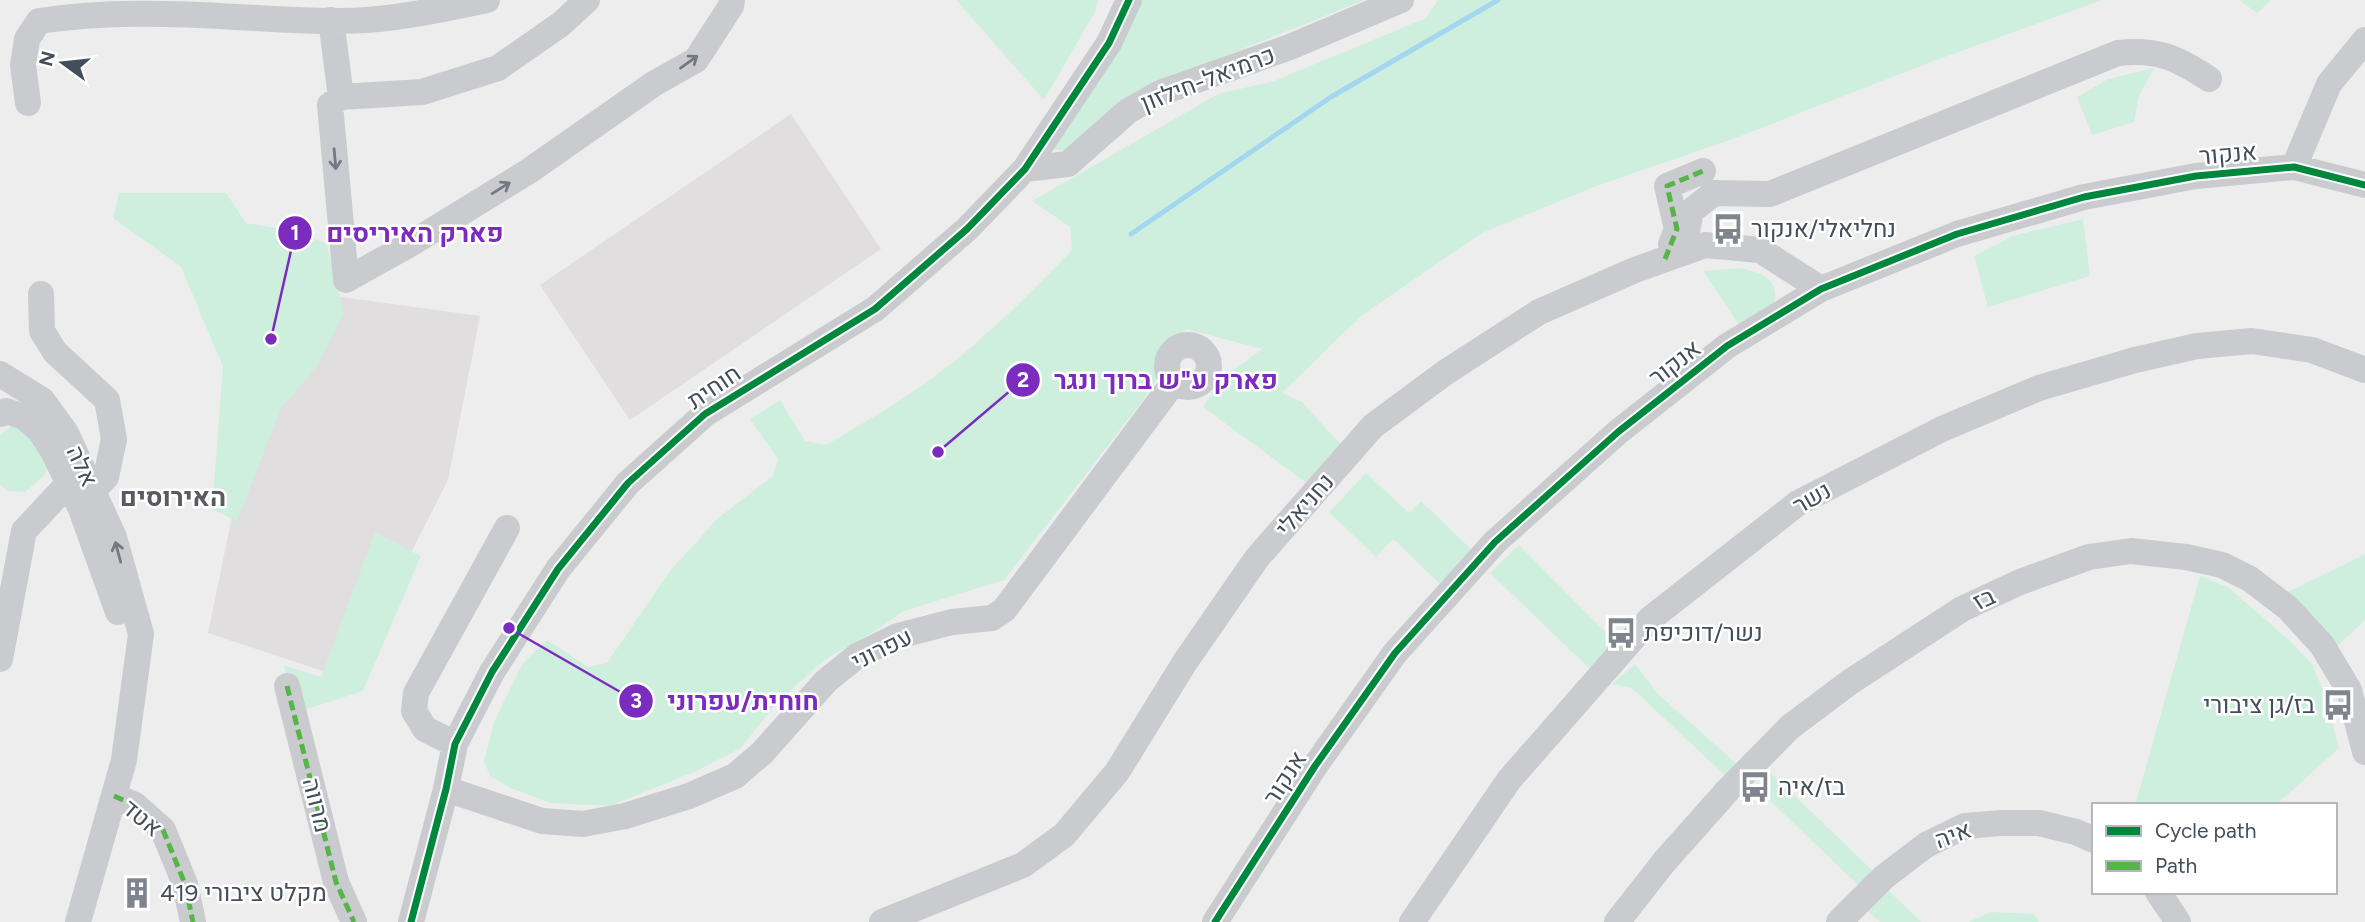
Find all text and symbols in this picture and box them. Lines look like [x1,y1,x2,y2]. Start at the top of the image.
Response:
north arrow [28,28,98,98]
street label: כרמיאל-חילזון [1137,40,1279,117]
text: N [34,49,60,69]
one-way arrow [679,55,698,69]
street label: אנקור [2198,137,2258,170]
one-way arrow [329,147,342,170]
one-way arrow [490,181,510,195]
callout: פארק האיריסים [277,209,518,256]
bus stop icon: נחליאלי/אנקור [1711,212,1745,246]
place label: נחליאלי/אנקור [1751,214,1896,243]
text: פארק האיריסים [326,217,504,249]
text: 1 [291,220,299,245]
street label: אנקור [1643,333,1706,392]
callout: פארק ע"ש ברוך ונגר [1005,356,1292,403]
street label: חוחית [681,358,746,415]
text: פארק ע"ש ברוך ונגר [1054,364,1278,396]
text: 2 [1017,367,1029,392]
street label: אלה [60,441,104,491]
street label: נחניאלי [1269,467,1340,542]
street label: נשר [1787,475,1836,520]
district label: האירוסים [120,481,226,513]
one-way arrow [111,541,124,564]
street label: בז [1968,581,2000,616]
bus stop icon: נשר/דוכיפת [1604,616,1638,650]
place label: נשר/דוכיפת [1644,618,1763,647]
street label: עפרוני [847,622,917,676]
callout: חוחית/עפרוני [618,678,833,725]
text: חוחית/עפרוני [667,685,819,717]
text: 3 [630,688,642,713]
bus stop icon: בז/גן ציבורי [2321,688,2355,722]
place label: בז/גן ציבורי [2203,690,2315,719]
street label: אנקור [1257,746,1313,810]
bus stop icon: בז/איה [1738,770,1772,804]
place label: בז/איה [1778,772,1846,801]
street label: מרווה [297,775,338,835]
street label: אטד [117,793,168,842]
legend [2092,803,2337,894]
street label: איה [1931,815,1975,854]
text: Cycle path [2155,818,2256,843]
text: Path [2155,853,2197,878]
building icon: מקלט ציבורי 419 [120,876,154,910]
place label: מקלט ציבורי 419 [160,878,327,907]

